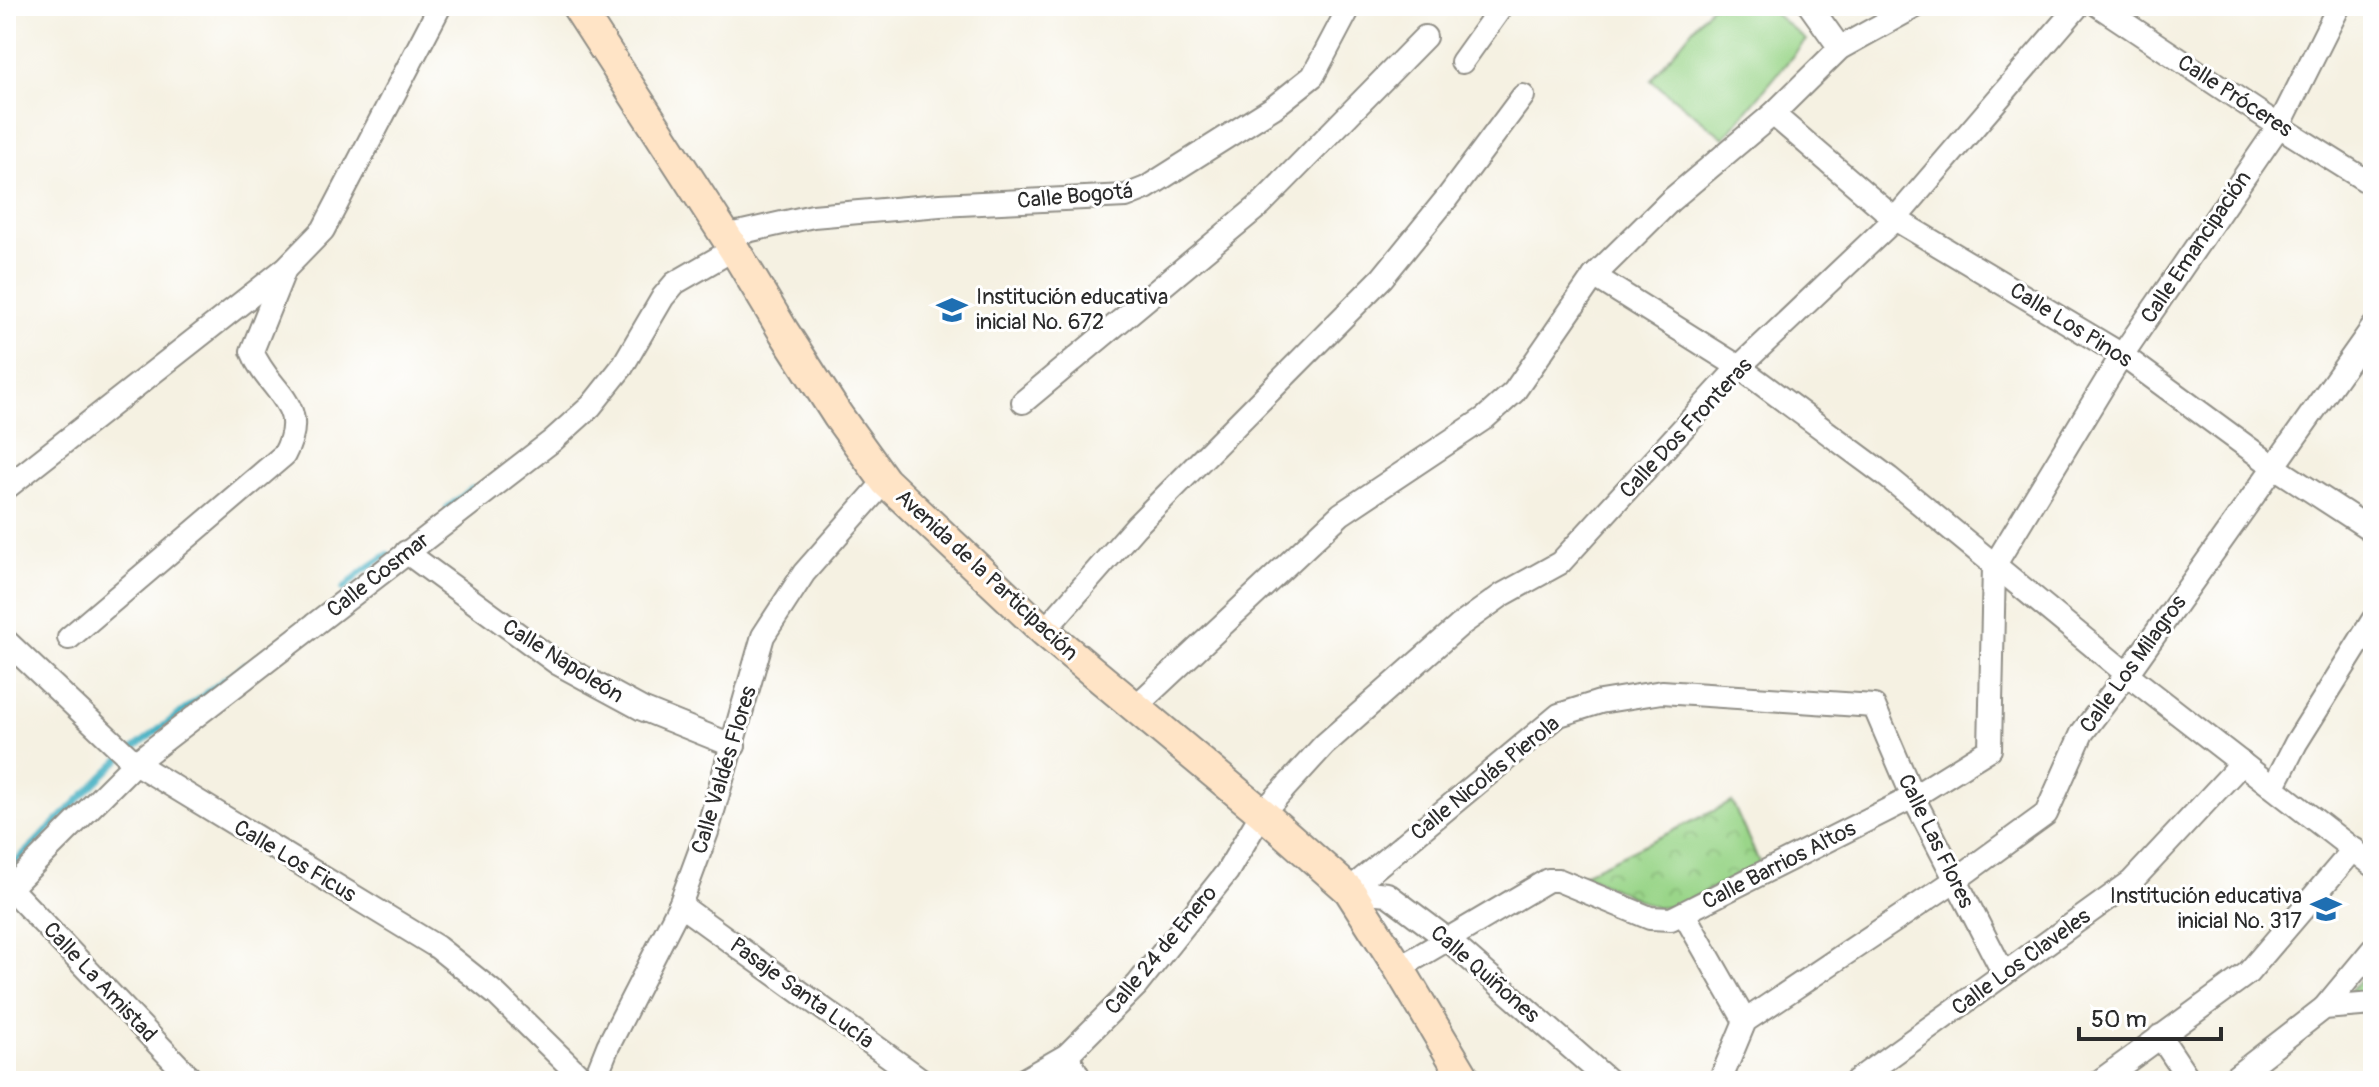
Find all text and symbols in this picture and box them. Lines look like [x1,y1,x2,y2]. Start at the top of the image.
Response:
street label: Calle Próceres [2172,48,2298,144]
street label: Calle Emancipación [2135,165,2257,329]
street label: Calle Bogotá [1016,177,1134,215]
street label: Calle Los Pinos [2005,276,2138,374]
place label: Institución educativa inicial No. 672 [976,283,1168,336]
school or university icon: Institución educativa inicial No. 672 [935,293,969,327]
street label: Calle Dos Fronteras [1614,352,1758,504]
street label: Avenida de la Participación [890,483,1084,667]
street label: Calle Cosmar [321,526,435,624]
street label: Calle Los Milagros [2073,589,2193,739]
street label: Calle Napoleón [497,613,629,709]
street label: Calle Valdés Flores [685,683,763,857]
street label: Calle Nicolás Pierola [1405,709,1565,847]
street label: Calle Las Flores [1892,769,1981,913]
street label: Calle Los Ficus [229,813,361,909]
street label: Calle Barrios Altos [1698,814,1861,916]
street label: Calle 24 de Enero [1099,879,1223,1020]
place label: Institución educativa inicial No. 317 [2110,882,2302,935]
school or university icon: Institución educativa inicial No. 317 [2309,892,2343,926]
street label: Calle Los Claveles [1946,902,2096,1022]
street label: Calle La Amistad [37,916,163,1048]
street label: Calle Quiñones [1425,919,1546,1029]
street label: Pasaje Santa Lucía [724,931,880,1055]
scale bar [2079,991,2221,1041]
text: 50 m [2091,1005,2147,1034]

